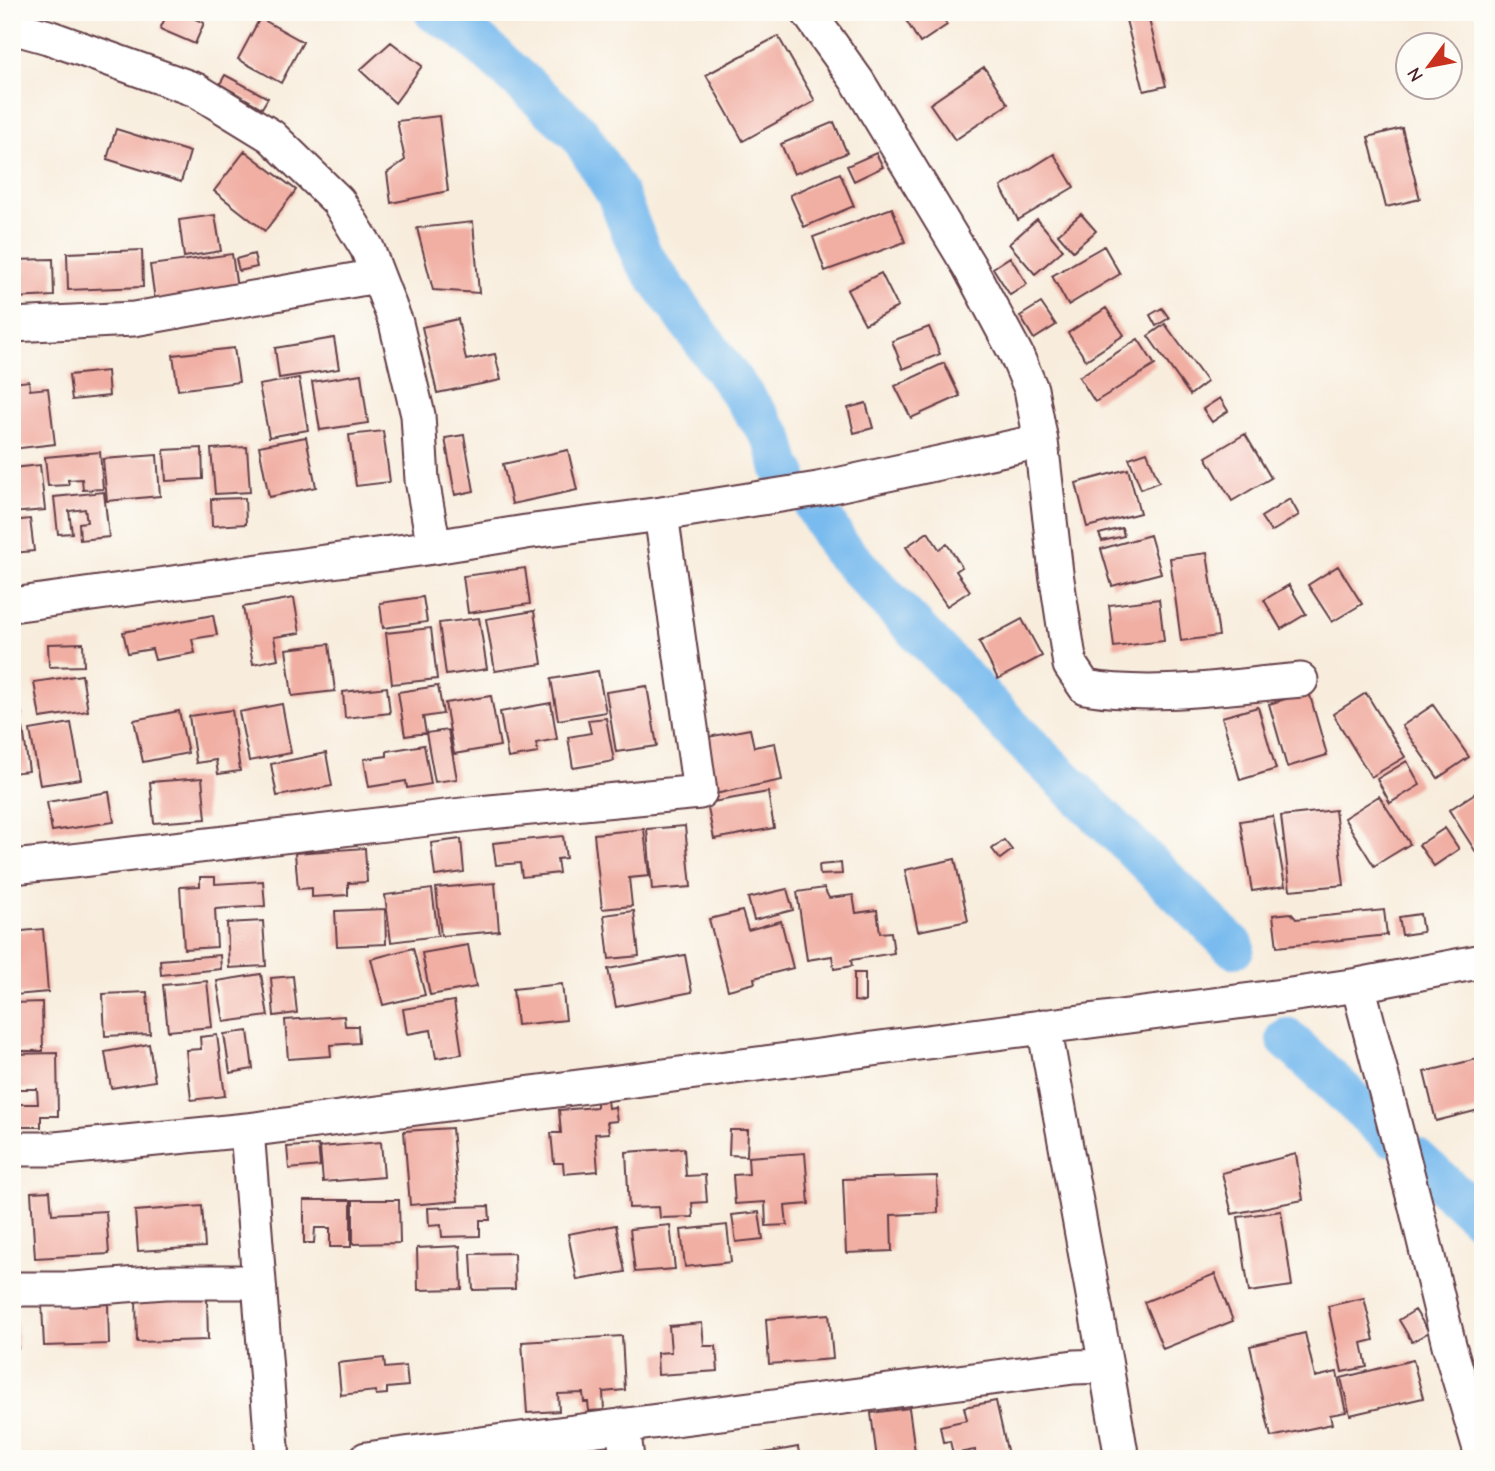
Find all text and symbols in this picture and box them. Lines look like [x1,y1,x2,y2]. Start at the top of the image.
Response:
north arrow [1394,32,1464,102]
text: N [1403,63,1428,86]

